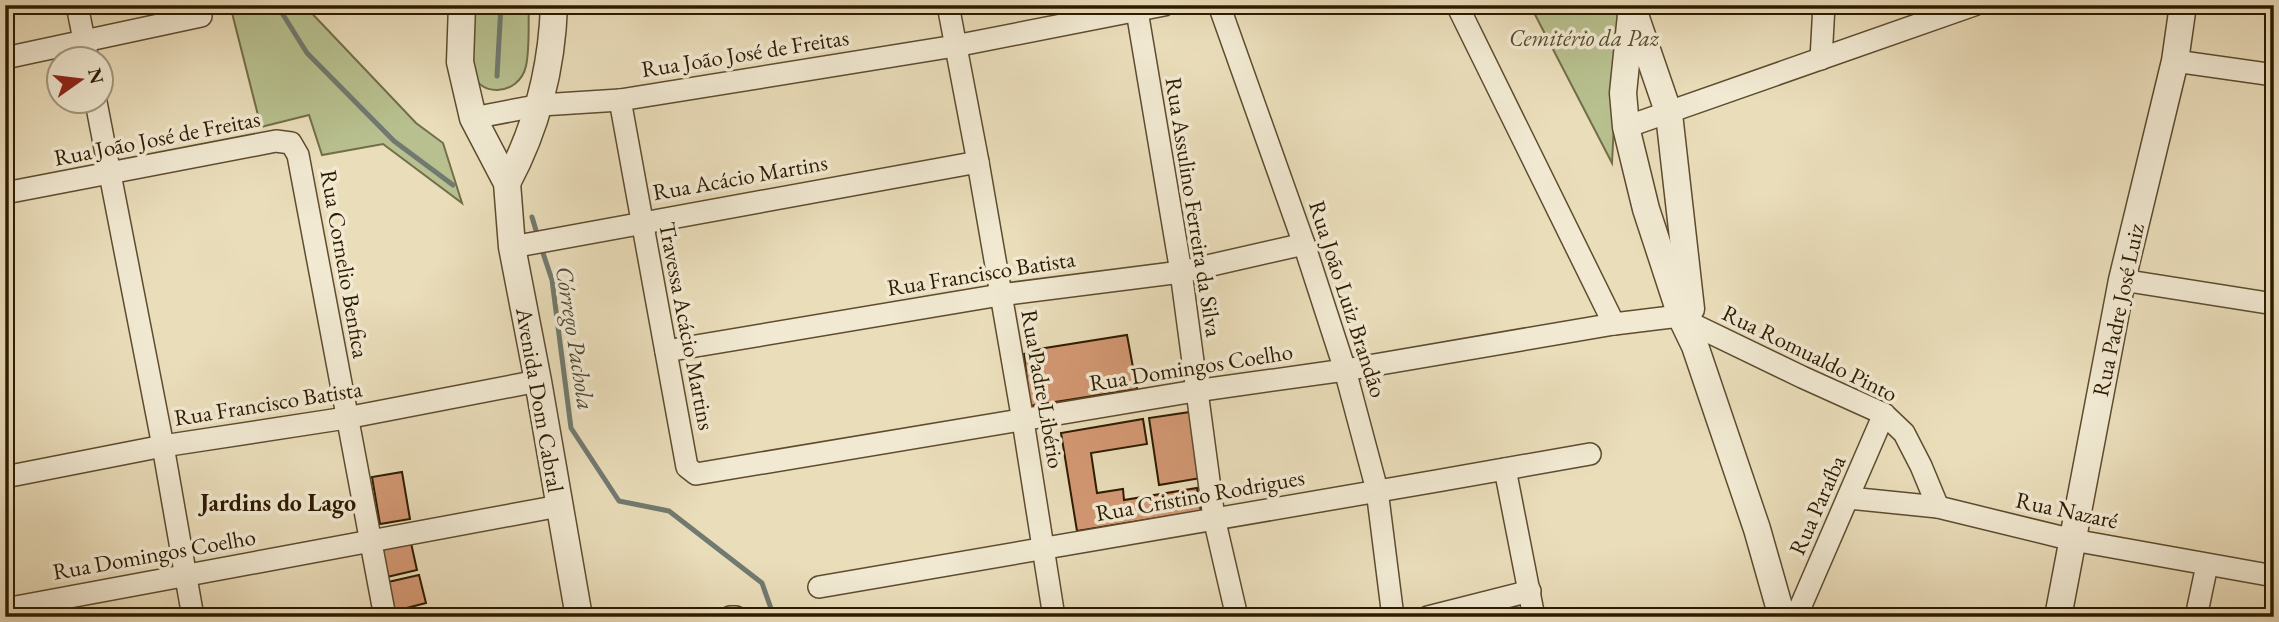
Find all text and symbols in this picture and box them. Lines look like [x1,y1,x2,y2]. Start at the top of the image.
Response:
street label: Rua João José de Freitas [639,22,851,84]
park label: Cemitério da Paz [1509,23,1660,53]
north arrow [46,46,116,116]
text: N [82,66,110,87]
street label: Rua Assulino Ferreira da Silva [1159,75,1229,340]
street label: Rua João José de Freitas [51,103,263,173]
street label: Rua Acácio Martins [650,147,830,207]
street label: Rua Cornelio Benfica [314,168,376,361]
street label: Rua João Luiz Brandão [1302,197,1394,401]
street label: Travessa Acácio Martins [652,219,722,433]
street label: Rua Padre José Luiz [2085,221,2151,399]
street label: Rua Francisco Batista [885,243,1078,303]
water label: Córrego Pachola [549,264,602,412]
street label: Rua Romualdo Pinto [1717,298,1903,408]
street label: Avenida Dom Cabral [509,304,571,495]
street label: Rua Padre Libério [1014,307,1072,471]
street label: Rua Domingos Coelho [1087,336,1295,398]
street label: Rua Francisco Batista [172,373,365,433]
street label: Rua Paraíba [1782,450,1853,560]
street label: Rua Cristino Rodrigues [1093,462,1307,528]
street label: Rua Nazaré [2013,485,2121,535]
district label: Jardins do Lago [198,487,356,519]
street label: Rua Domingos Coelho [50,521,258,587]

